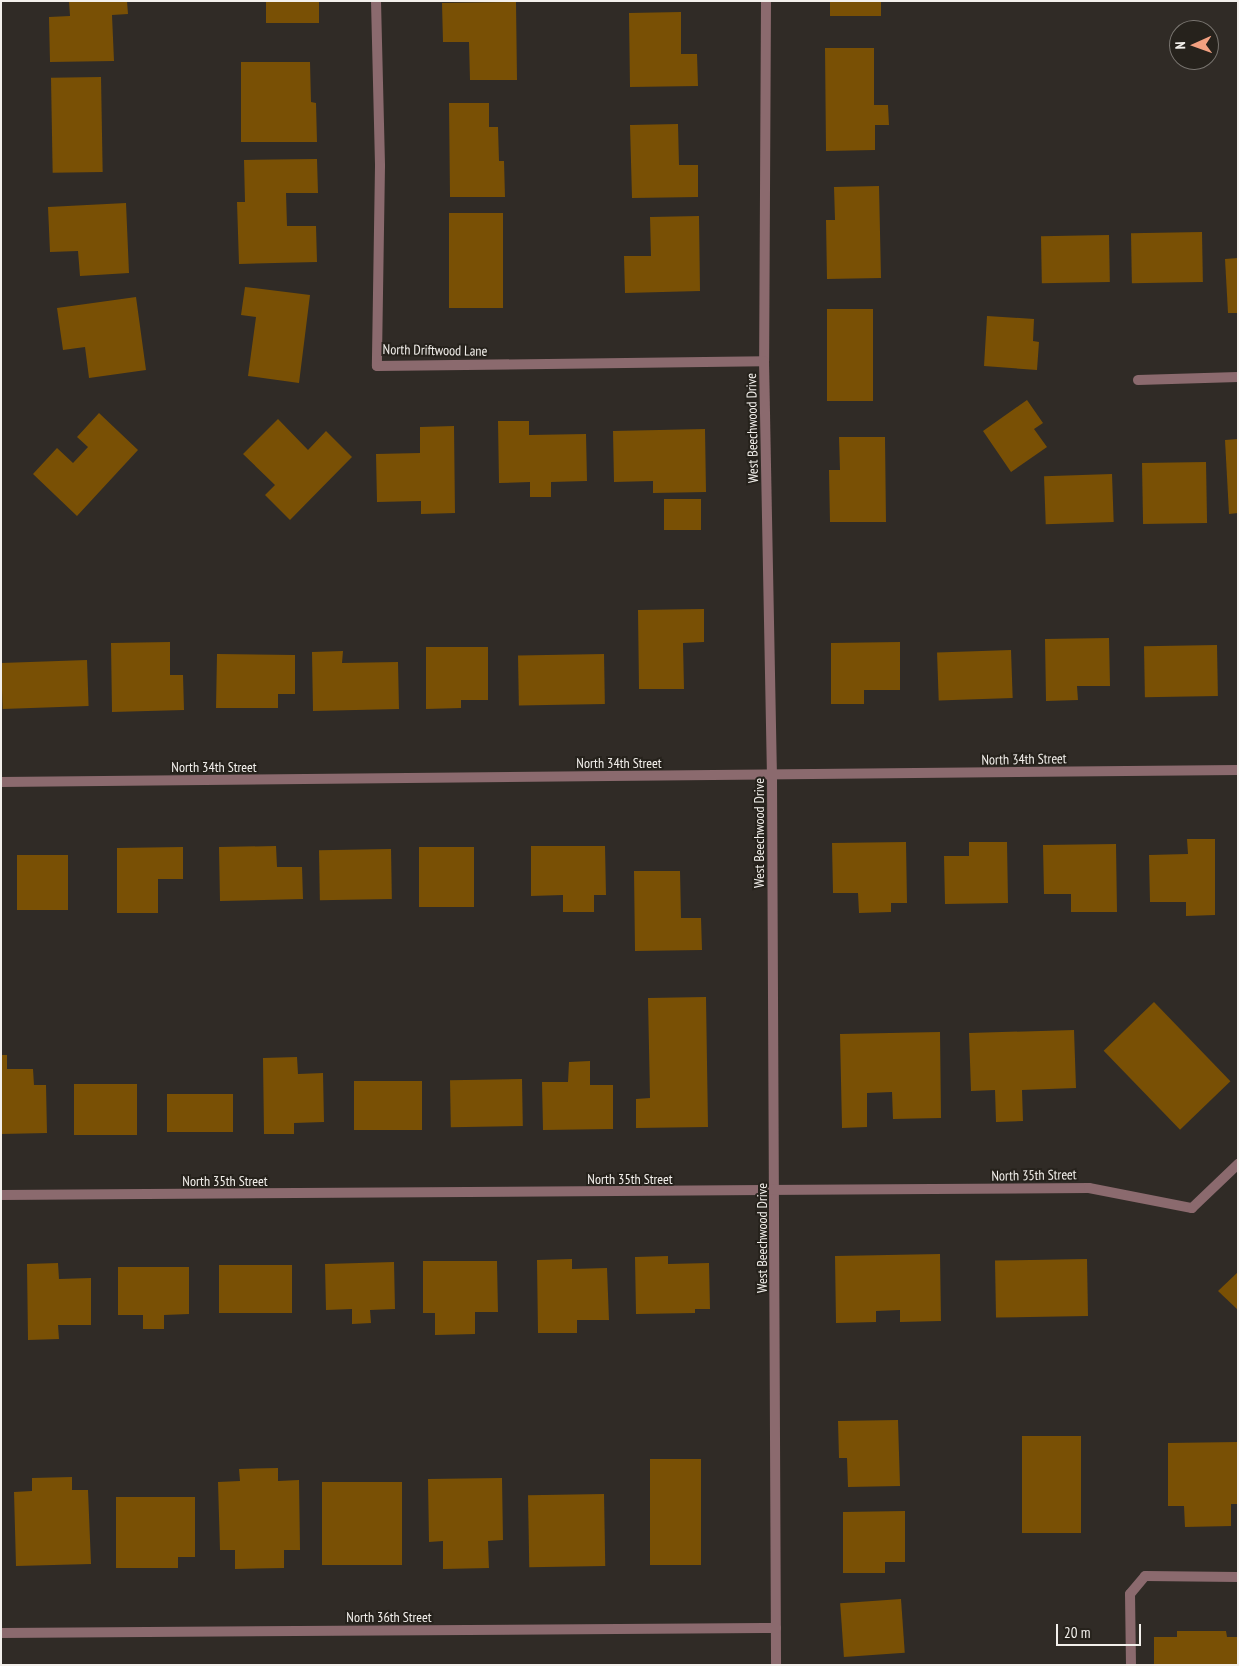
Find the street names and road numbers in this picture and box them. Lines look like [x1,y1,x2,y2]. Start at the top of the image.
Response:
street label: North Driftwood Lane [383,341,487,359]
street label: West Beechwood Drive [743,373,761,483]
street label: North 34th Street [981,750,1067,768]
street label: North 34th Street [576,755,662,771]
street label: North 34th Street [171,759,257,775]
street label: West Beechwood Drive [751,778,767,888]
street label: North 35th Street [991,1166,1077,1184]
street label: North 35th Street [587,1171,673,1187]
street label: North 35th Street [182,1173,268,1189]
street label: West Beechwood Drive [754,1183,770,1293]
street label: North 36th Street [346,1609,432,1625]

